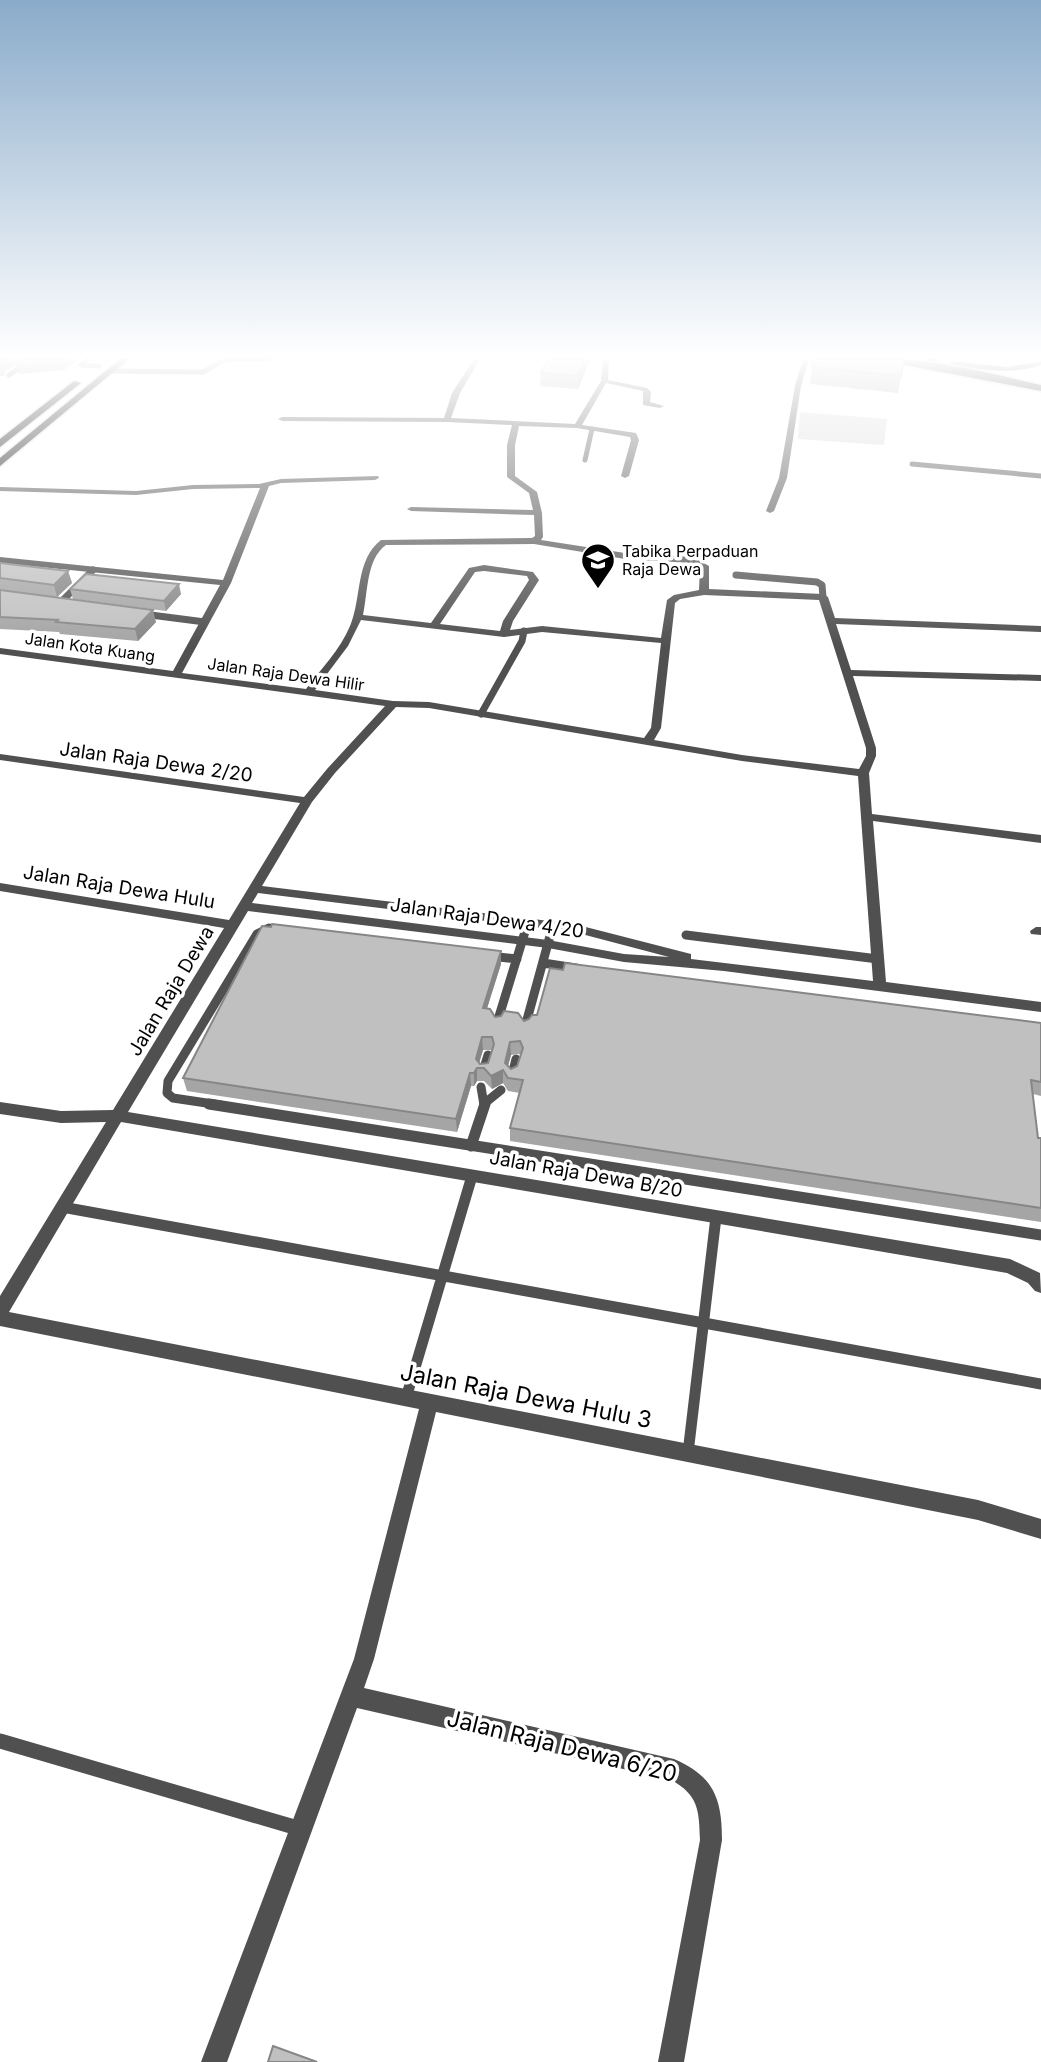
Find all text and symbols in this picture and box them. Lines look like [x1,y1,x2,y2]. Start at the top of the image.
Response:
school or university icon: Tabika Perpaduan Raja Dewa [579,541,617,590]
place label: Tabika Perpaduan Raja Dewa [622,541,758,579]
street label: Jalan Kota Kuang [24,628,156,666]
street label: Jalan Raja Dewa Hilir [206,653,366,695]
street label: Jalan Raja Dewa 2/20 [58,737,254,787]
street label: Jalan Raja Dewa Hulu [21,860,217,914]
street label: Jalan Raja Dewa 4/20 [389,893,585,943]
street label: Jalan Raja Dewa [123,922,219,1060]
street label: Jalan Raja Dewa B/20 [488,1146,684,1202]
street label: Jalan Raja Dewa Hulu 3 [398,1358,654,1434]
street label: Jalan Raja Dewa 6/20 [444,1704,680,1788]

